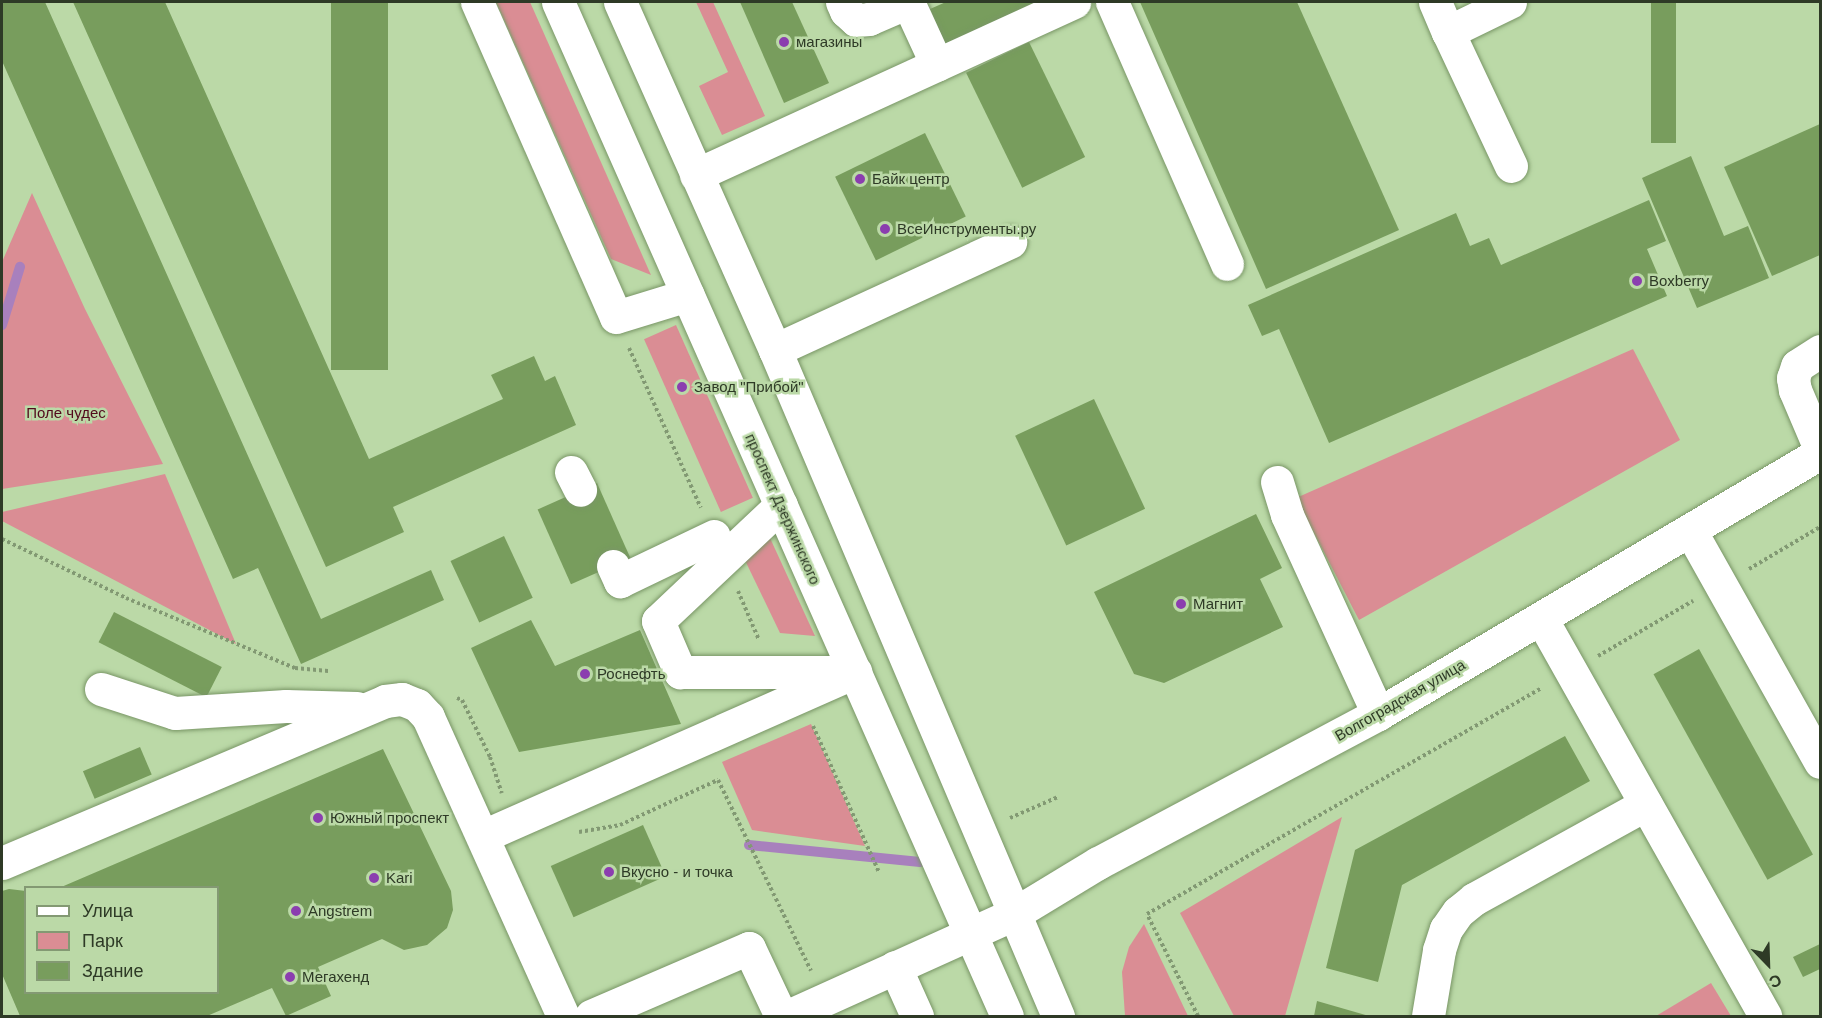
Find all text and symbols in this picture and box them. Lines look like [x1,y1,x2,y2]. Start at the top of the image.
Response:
place label: магазины [796,33,862,51]
marker: магазины [777,35,791,49]
place label: Байк центр [872,170,950,188]
marker: Байк центр [853,172,867,186]
place label: ВсеИнструменты.ру [897,220,1036,238]
marker: ВсеИнструменты.ру [878,222,892,236]
place label: Boxberry [1649,272,1709,290]
marker: Boxberry [1630,274,1644,288]
place label: Завод "Прибой" [694,378,804,396]
marker: Завод "Прибой" [675,380,689,394]
park label: Поле чудес [26,404,106,422]
street label: проспект Дзержинского [742,431,824,587]
place label: Магнит [1193,595,1243,613]
marker: Магнит [1174,597,1188,611]
street label: Волгоградская улица [1332,655,1468,745]
place label: Роснефть [597,665,666,683]
marker: Роснефть [578,667,592,681]
place label: Южный проспект [330,809,449,827]
marker: Южный проспект [311,811,325,825]
place label: Вкусно - и точка [621,863,733,881]
marker: Вкусно - и точка [602,865,616,879]
place label: Kari [386,869,413,887]
marker: Kari [367,871,381,885]
legend [24,886,219,994]
text: Улица [82,901,133,921]
place label: Angstrem [308,902,372,920]
marker: Angstrem [289,904,303,918]
text: Парк [82,931,123,951]
north arrow [1738,934,1798,994]
text: Здание [82,961,143,981]
place label: Мегахенд [302,968,369,986]
marker: Мегахенд [283,970,297,984]
text: С [1767,971,1784,991]

